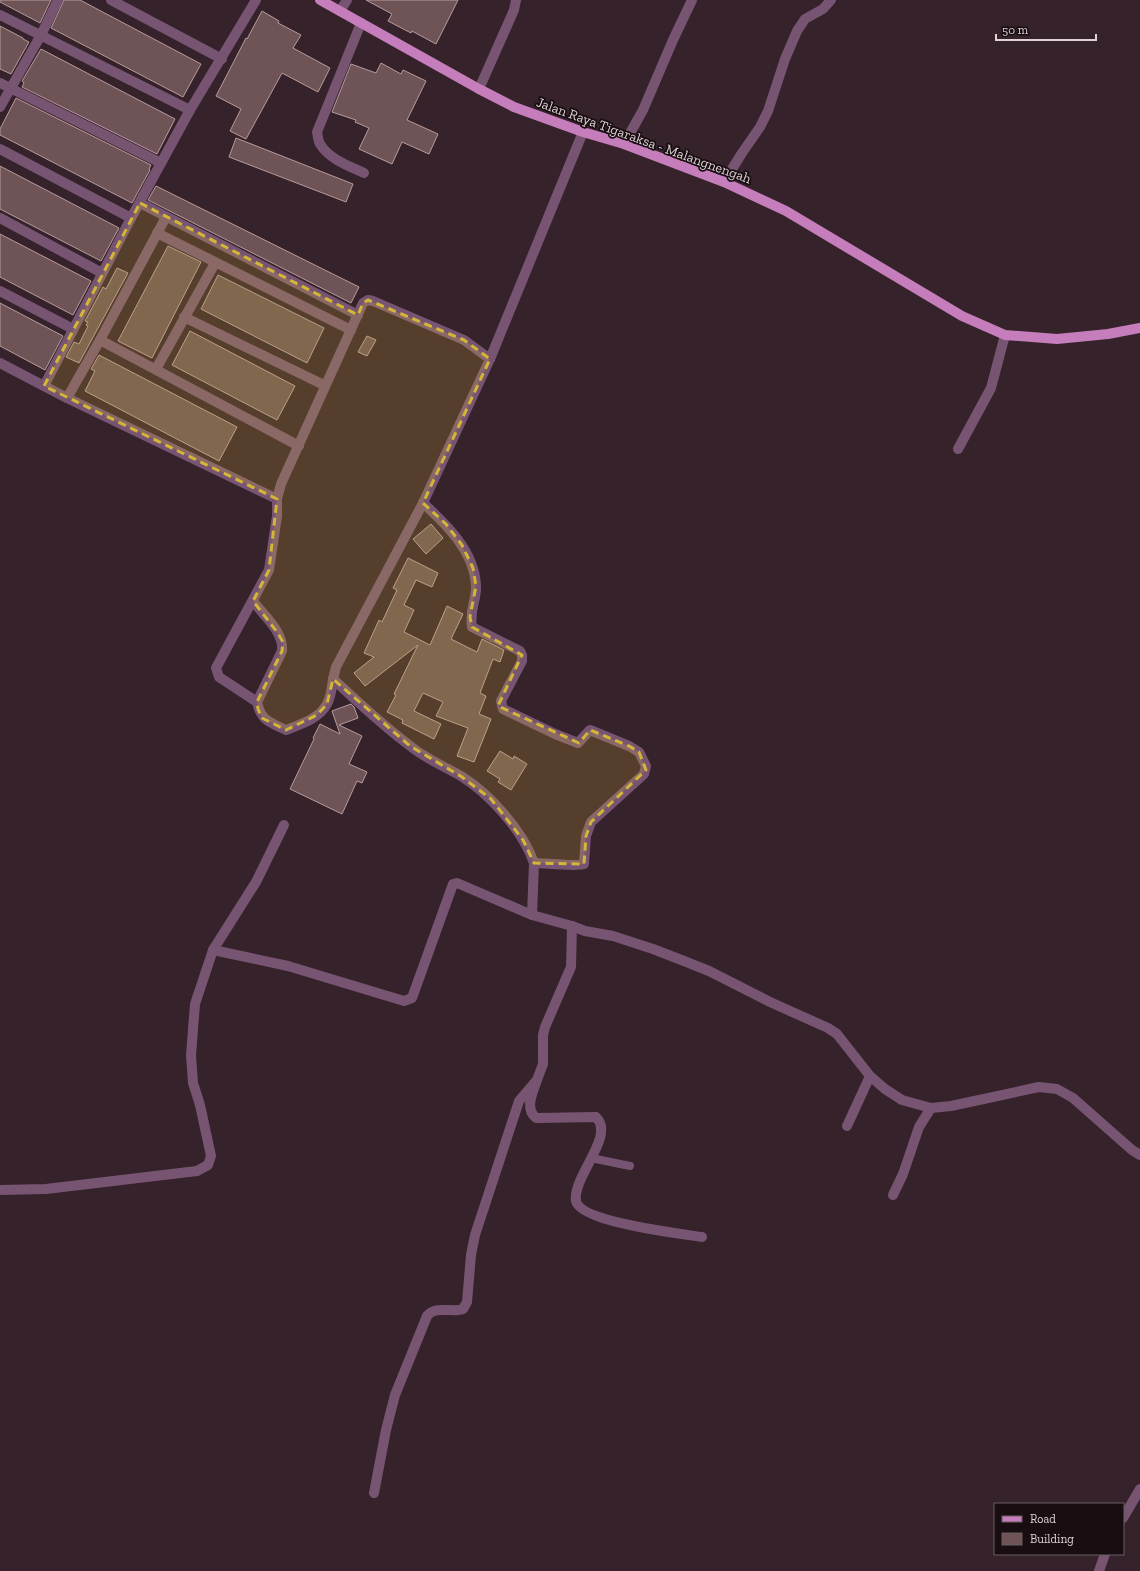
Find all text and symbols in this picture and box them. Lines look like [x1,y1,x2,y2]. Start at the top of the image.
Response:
scale bar [996,16,1096,42]
text: 50 m [1002,23,1029,37]
street label: Jalan Raya Tigaraksa - Malangnengah [534,94,754,187]
legend [994,1503,1124,1555]
text: Road [1030,1512,1056,1526]
text: Building [1030,1532,1074,1546]

